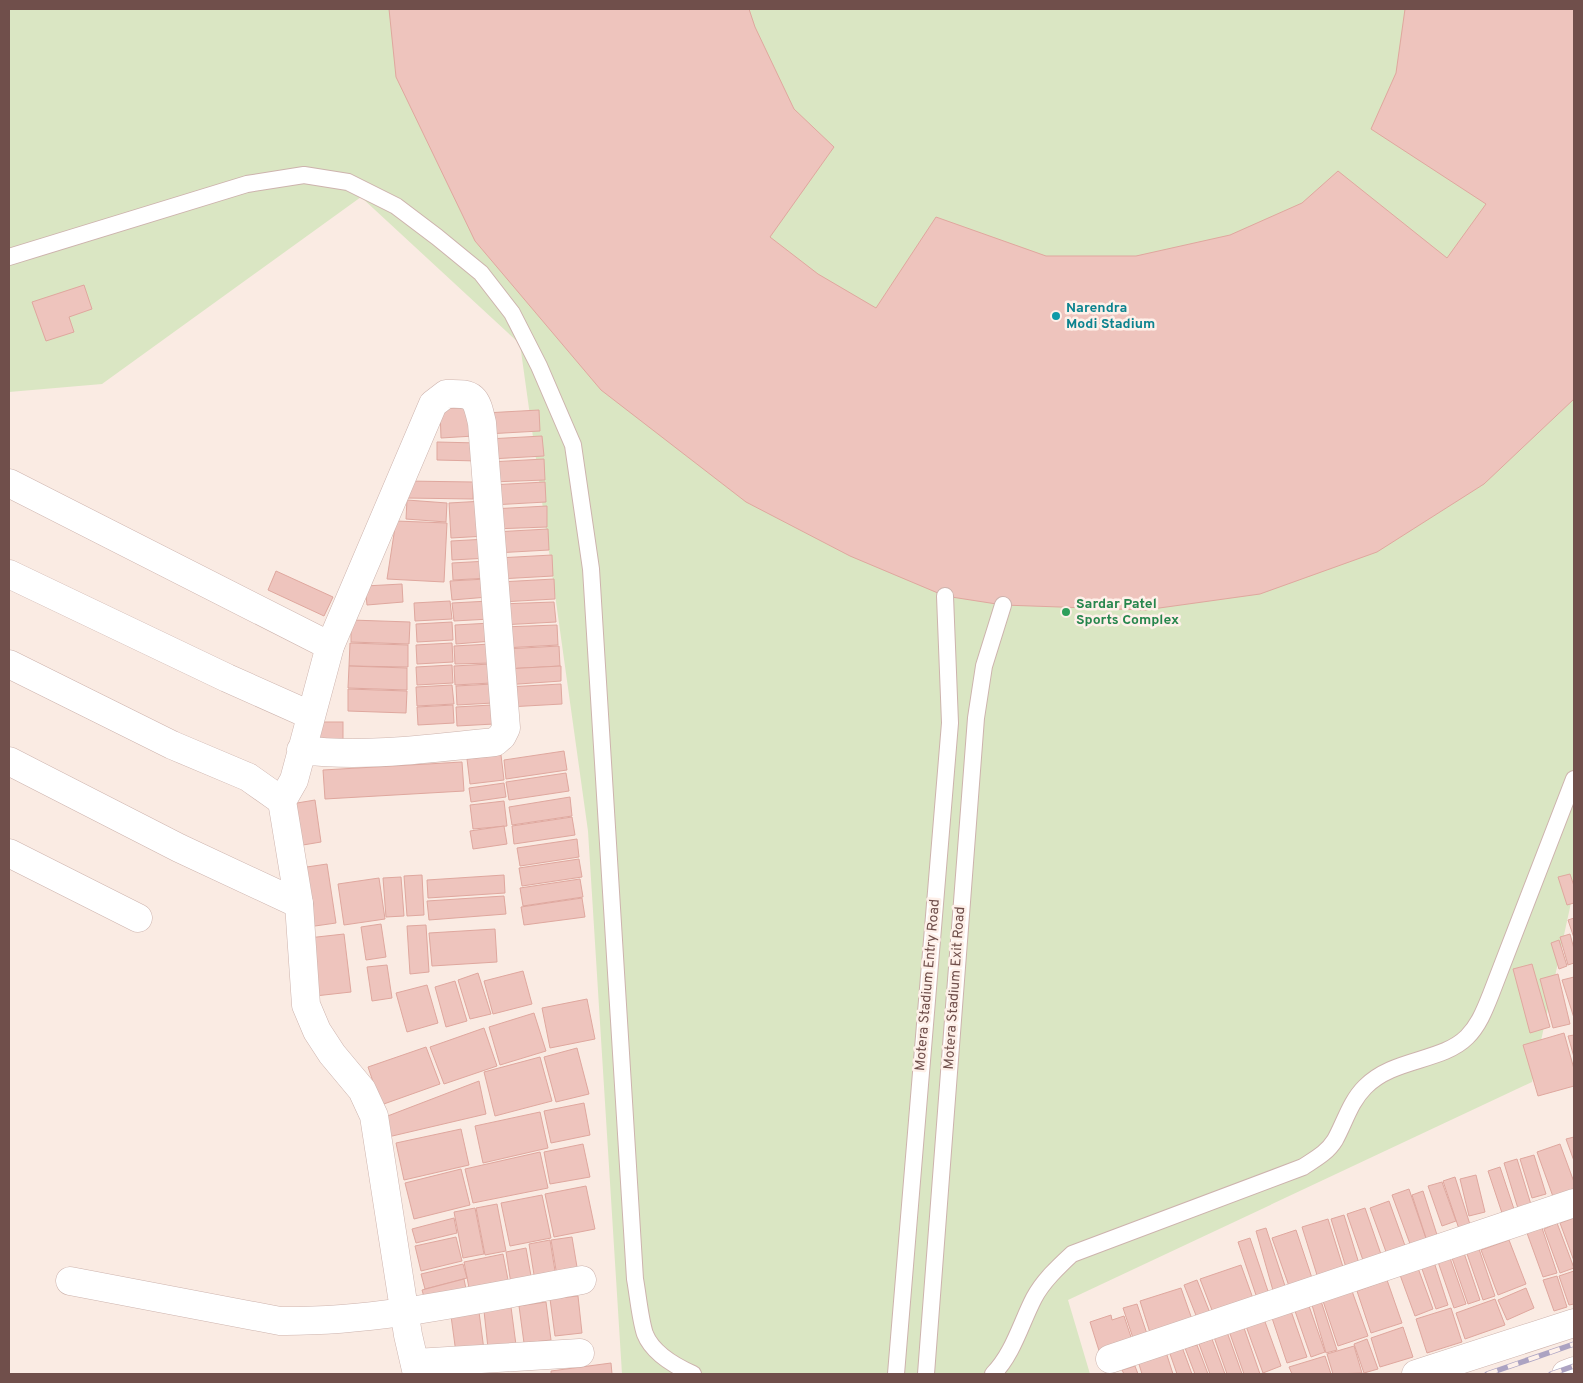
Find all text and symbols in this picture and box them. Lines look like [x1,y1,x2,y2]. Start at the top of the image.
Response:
place label: Narendra Modi Stadium [1066,300,1155,333]
marker: Narendra Modi Stadium [1050,310,1062,322]
place label: Sardar Patel Sports Complex [1076,596,1179,629]
marker: Sardar Patel Sports Complex [1060,606,1072,618]
street label: Motera Stadium Entry Road [912,898,944,1072]
street label: Motera Stadium Exit Road [941,906,969,1070]

